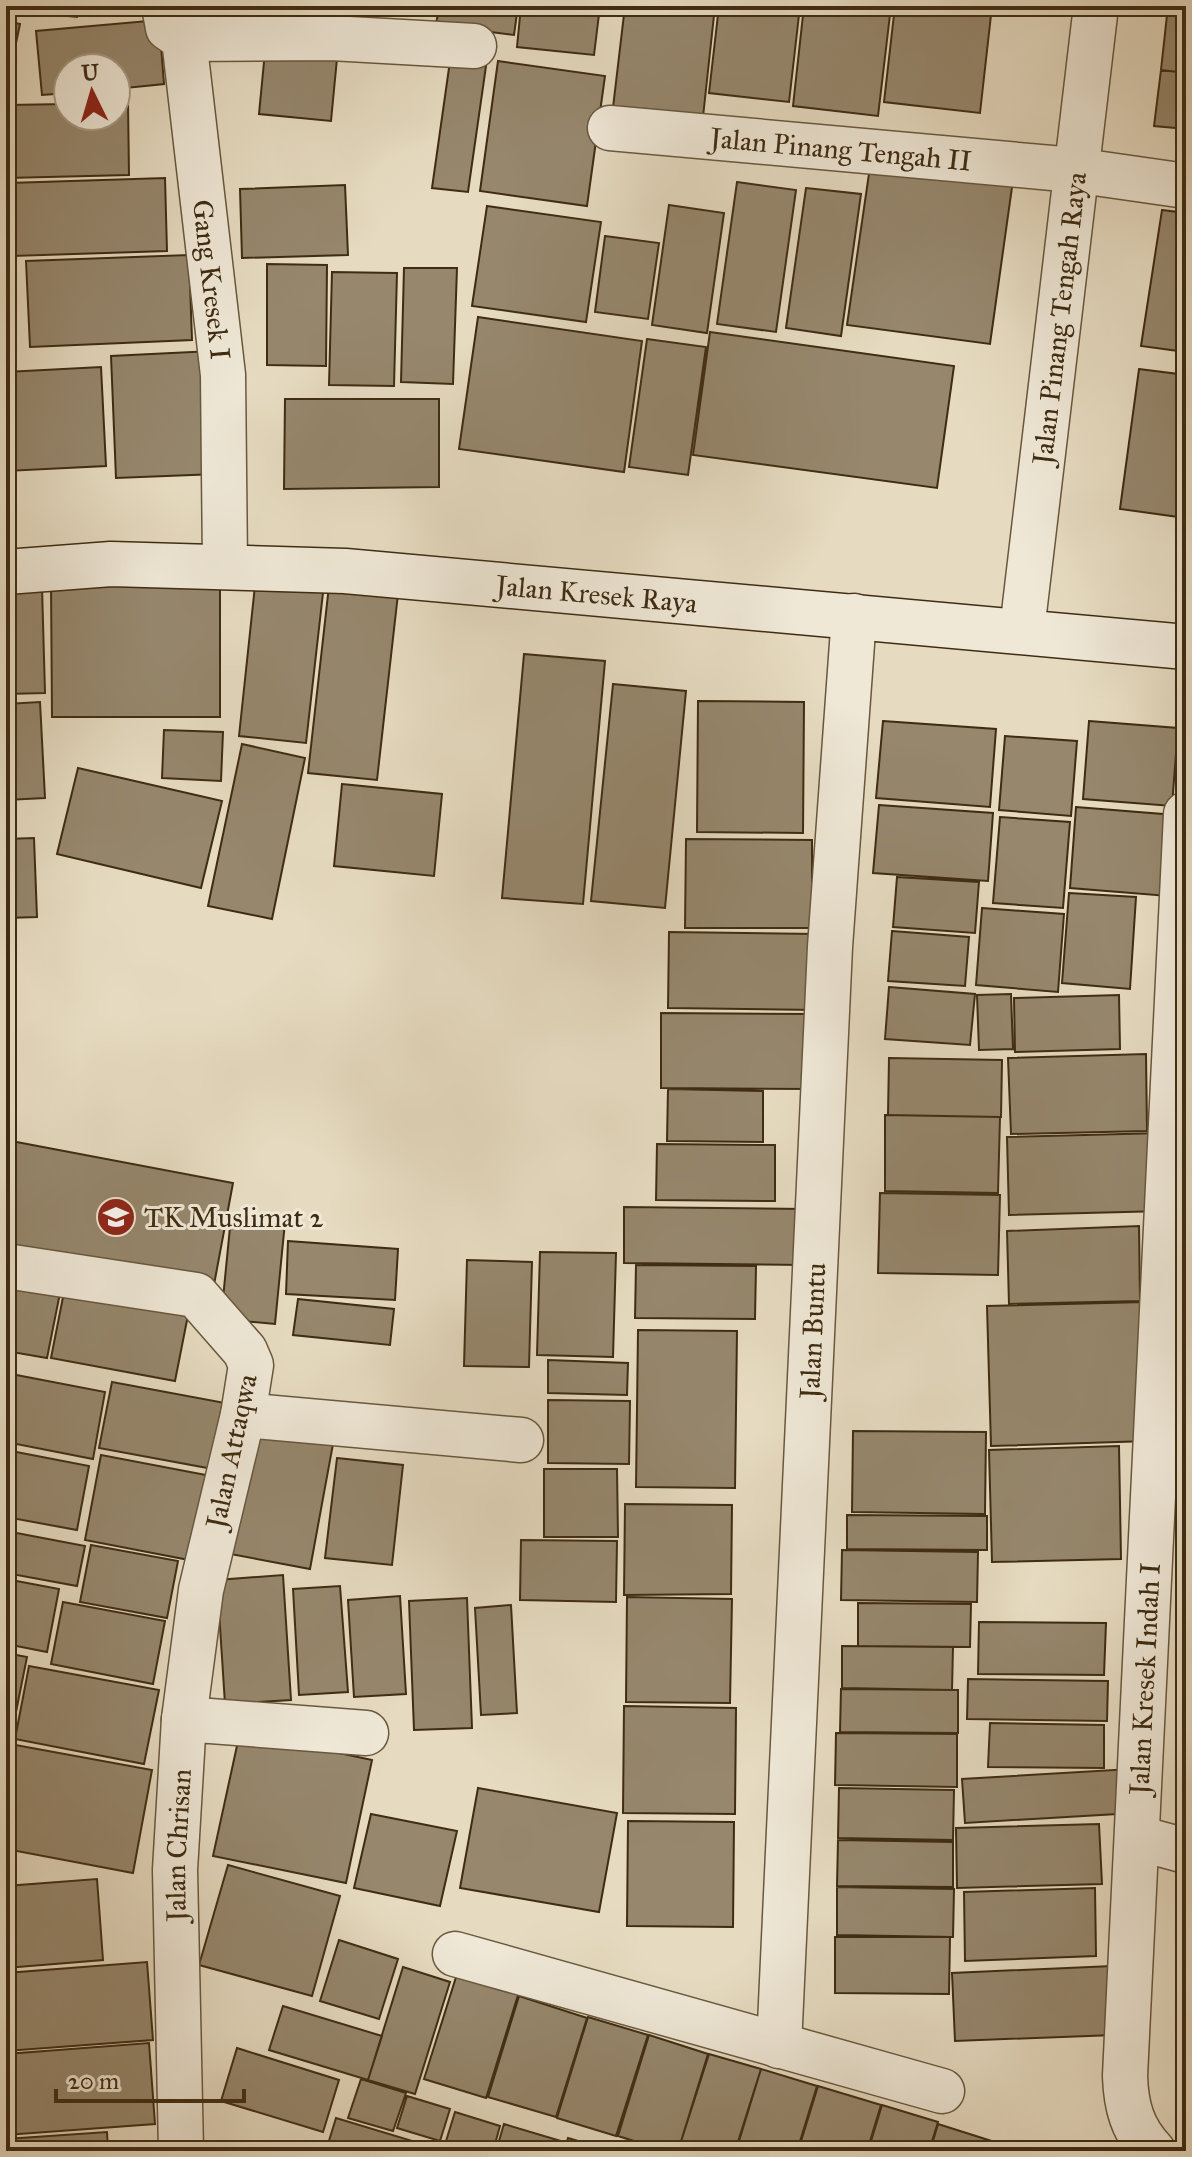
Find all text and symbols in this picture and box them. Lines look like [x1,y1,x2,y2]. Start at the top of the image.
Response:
north arrow [52,52,132,132]
text: U [80,58,101,87]
street label: Jalan Pinang Tengah II [706,120,973,179]
street label: Jalan Pinang Tengah Raya [1024,170,1094,469]
street label: Gang Kresek I [185,198,238,362]
street label: Jalan Kresek Raya [491,567,699,621]
school or university icon: TK Muslimat 2 [95,1196,137,1238]
place label: TK Muslimat 2 [144,1200,323,1235]
street label: Jalan Buntu [792,1262,833,1403]
street label: Jalan Attaqwa [197,1371,265,1534]
street label: Jalan Kresek Indah I [1121,1562,1168,1799]
street label: Jalan Chrisan [158,1768,199,1925]
scale bar [56,2053,244,2103]
text: 20 m [68,2066,119,2096]

